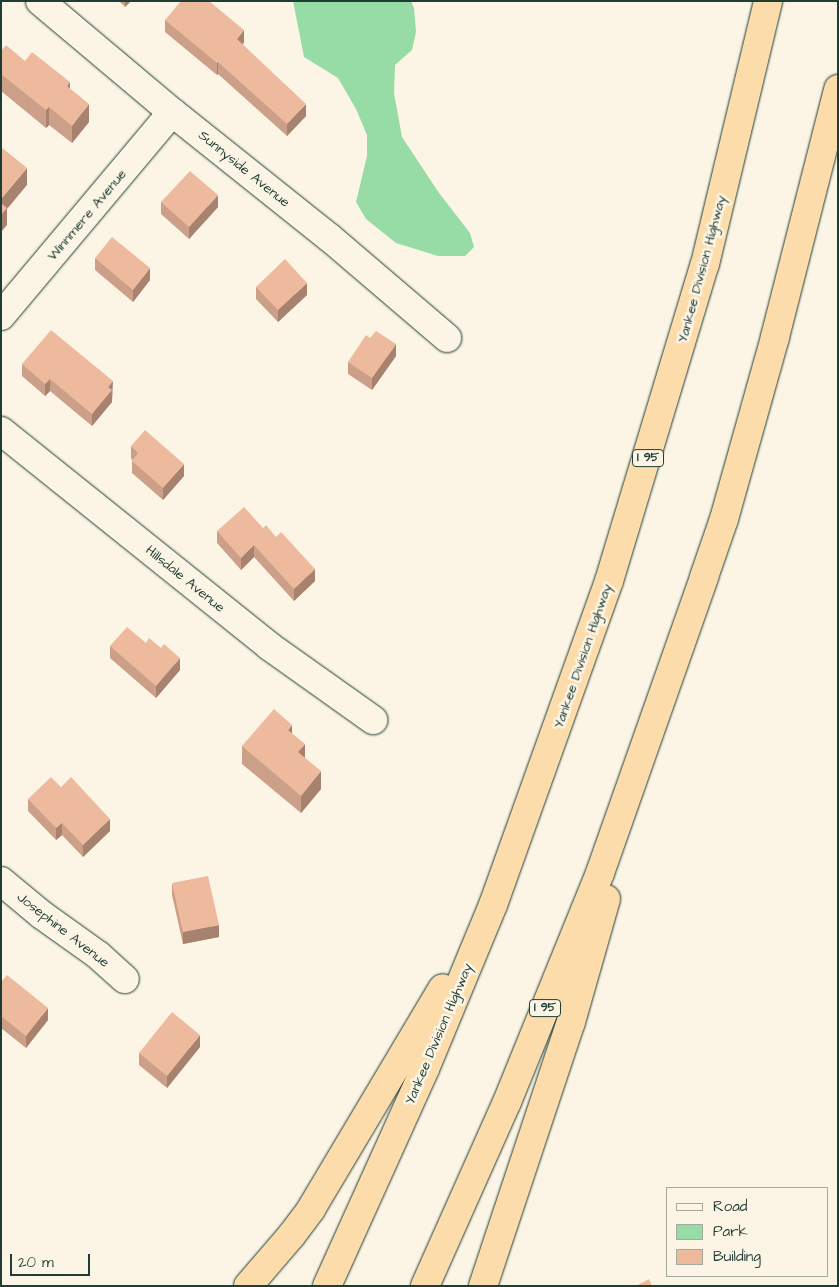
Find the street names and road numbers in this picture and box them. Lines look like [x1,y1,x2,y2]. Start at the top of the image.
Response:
street label: Sunnyside Avenue [195,127,293,211]
street label: Winnmere Avenue [44,166,130,264]
street label: Yankee Division Highway [674,193,730,345]
road number: I 95 [632,448,664,468]
street label: Hillsdale Avenue [142,542,228,616]
street label: Yankee Division Highway [550,581,616,731]
street label: Josephine Avenue [14,889,112,971]
street label: Yankee Division Highway [402,961,476,1107]
road number: I 95 [529,998,561,1018]

